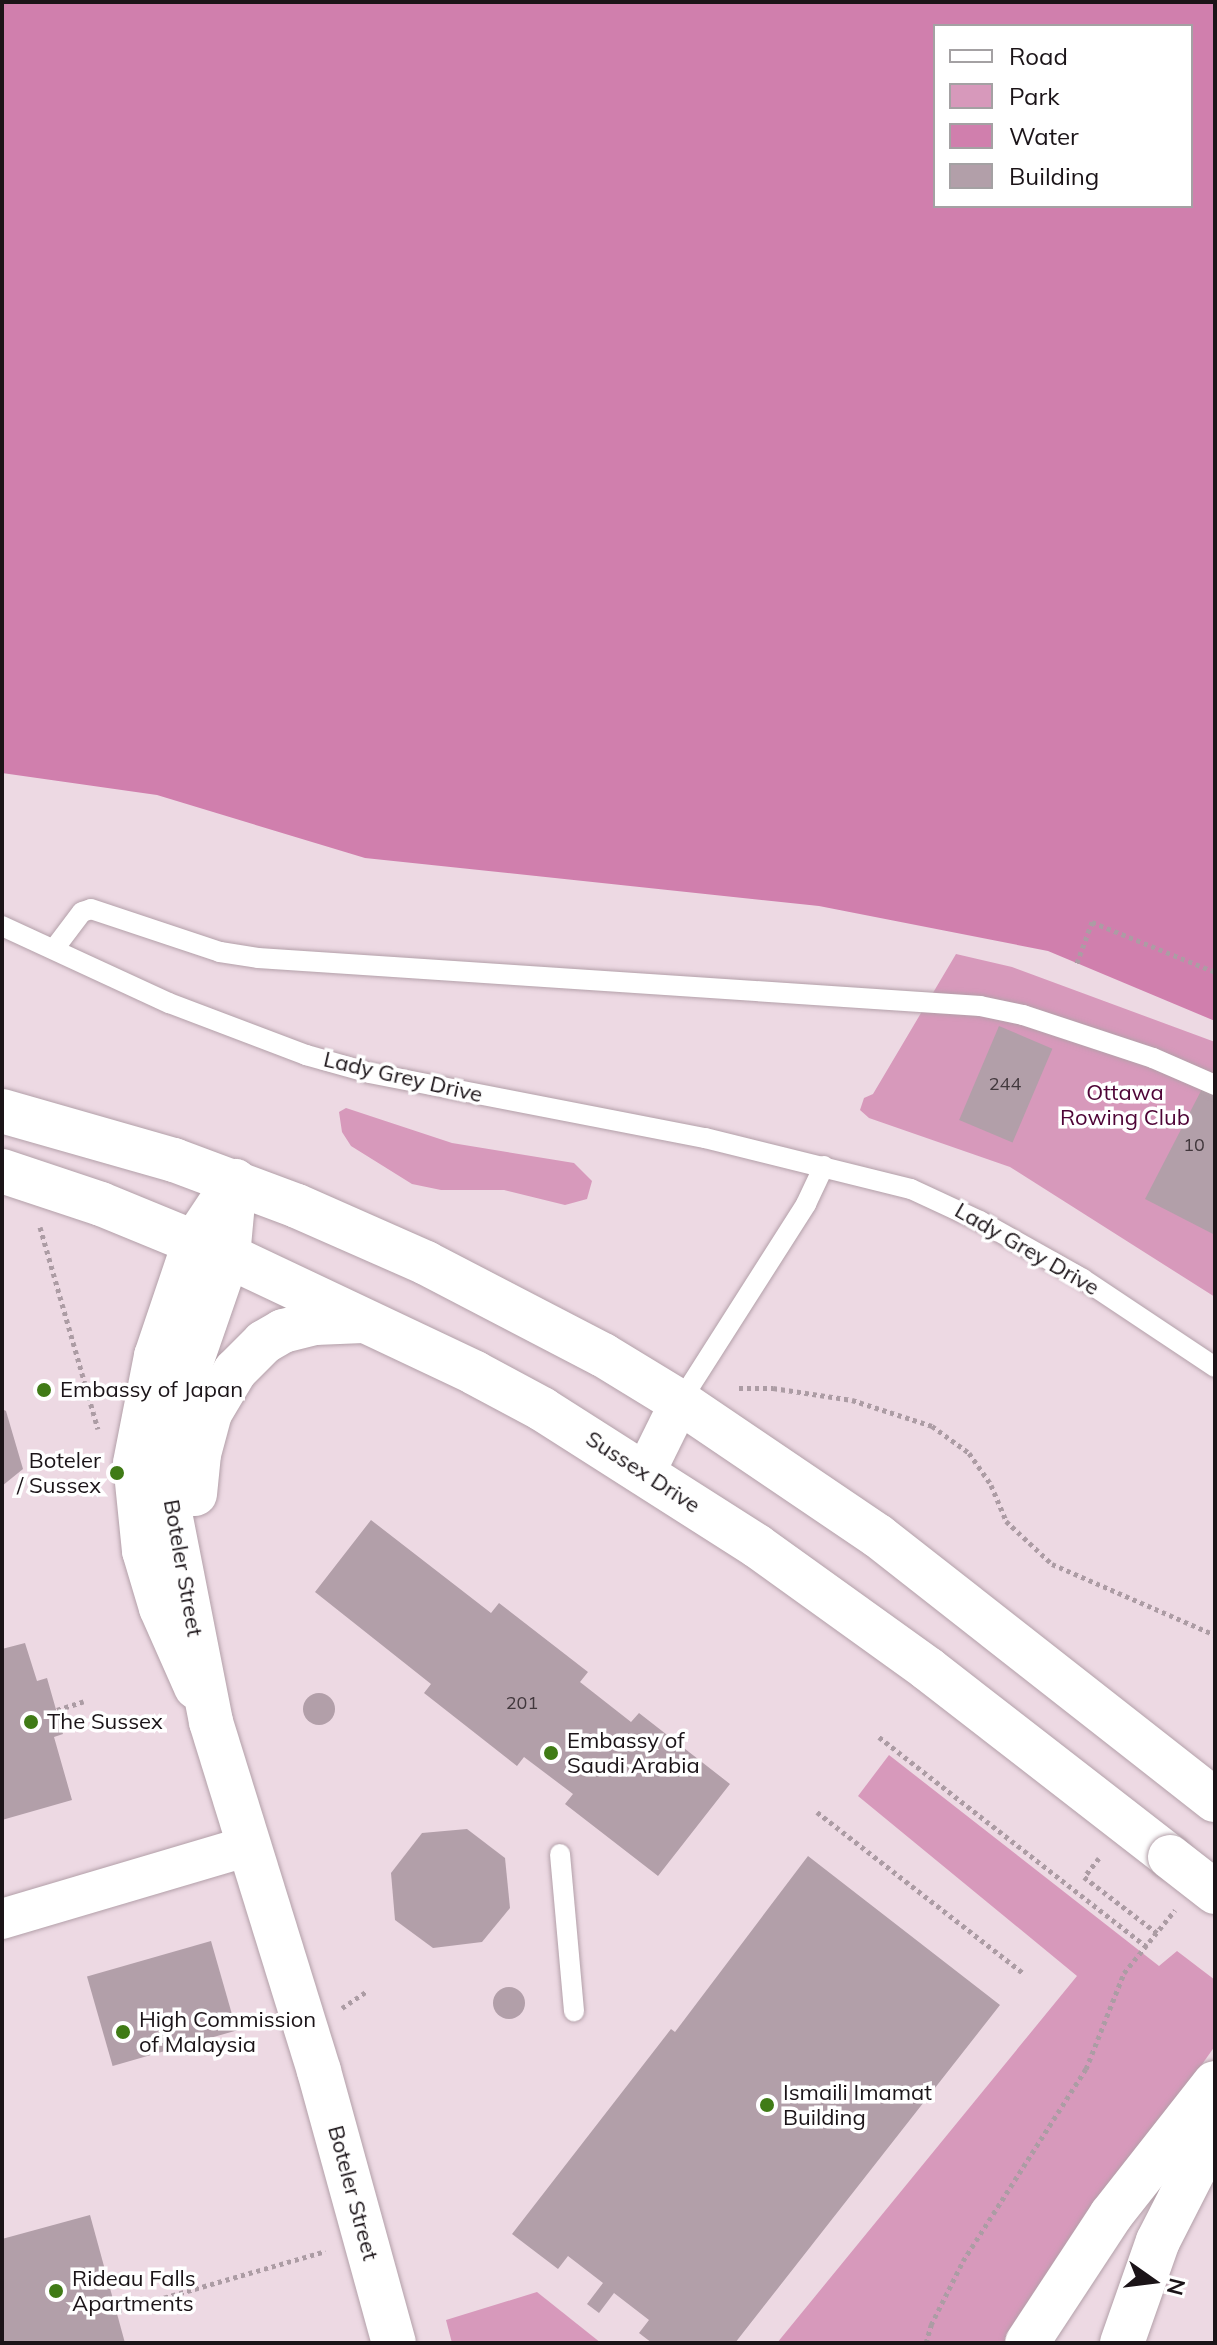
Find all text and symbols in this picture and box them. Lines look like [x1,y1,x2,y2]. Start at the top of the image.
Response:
legend [933,24,1193,208]
text: Road [1009,41,1068,71]
text: Park [1009,81,1060,111]
text: Water [1009,121,1079,151]
text: Building [1009,161,1099,191]
street label: Lady Grey Drive [321,1046,485,1108]
house number: 244 [989,1073,1021,1095]
park label: Ottawa Rowing Club [1060,1079,1190,1130]
house number: 10 [1183,1134,1205,1156]
street label: Lady Grey Drive [950,1197,1104,1301]
place label: Embassy of Japan [60,1377,243,1403]
marker: Embassy of Japan [35,1381,53,1399]
street label: Sussex Drive [581,1425,705,1519]
place label: Boteler / Sussex [17,1447,101,1498]
marker: Boteler / Sussex [108,1464,126,1482]
street label: Boteler Street [158,1497,208,1639]
house number: 201 [506,1692,538,1714]
place label: The Sussex [47,1709,163,1735]
marker: The Sussex [22,1713,40,1731]
place label: Embassy of Saudi Arabia [567,1727,700,1778]
marker: Embassy of Saudi Arabia [542,1744,560,1762]
place label: High Commission of Malaysia [139,2006,316,2058]
marker: High Commission of Malaysia [114,2023,132,2041]
place label: Ismaili Imamat Building [783,2079,932,2130]
marker: Ismaili Imamat Building [758,2096,776,2114]
street label: Boteler Street [322,2123,384,2263]
north arrow [1113,2241,1193,2321]
place label: Rideau Falls Apartments [72,2265,196,2316]
text: N [1161,2275,1192,2298]
marker: Rideau Falls Apartments [47,2282,65,2300]

